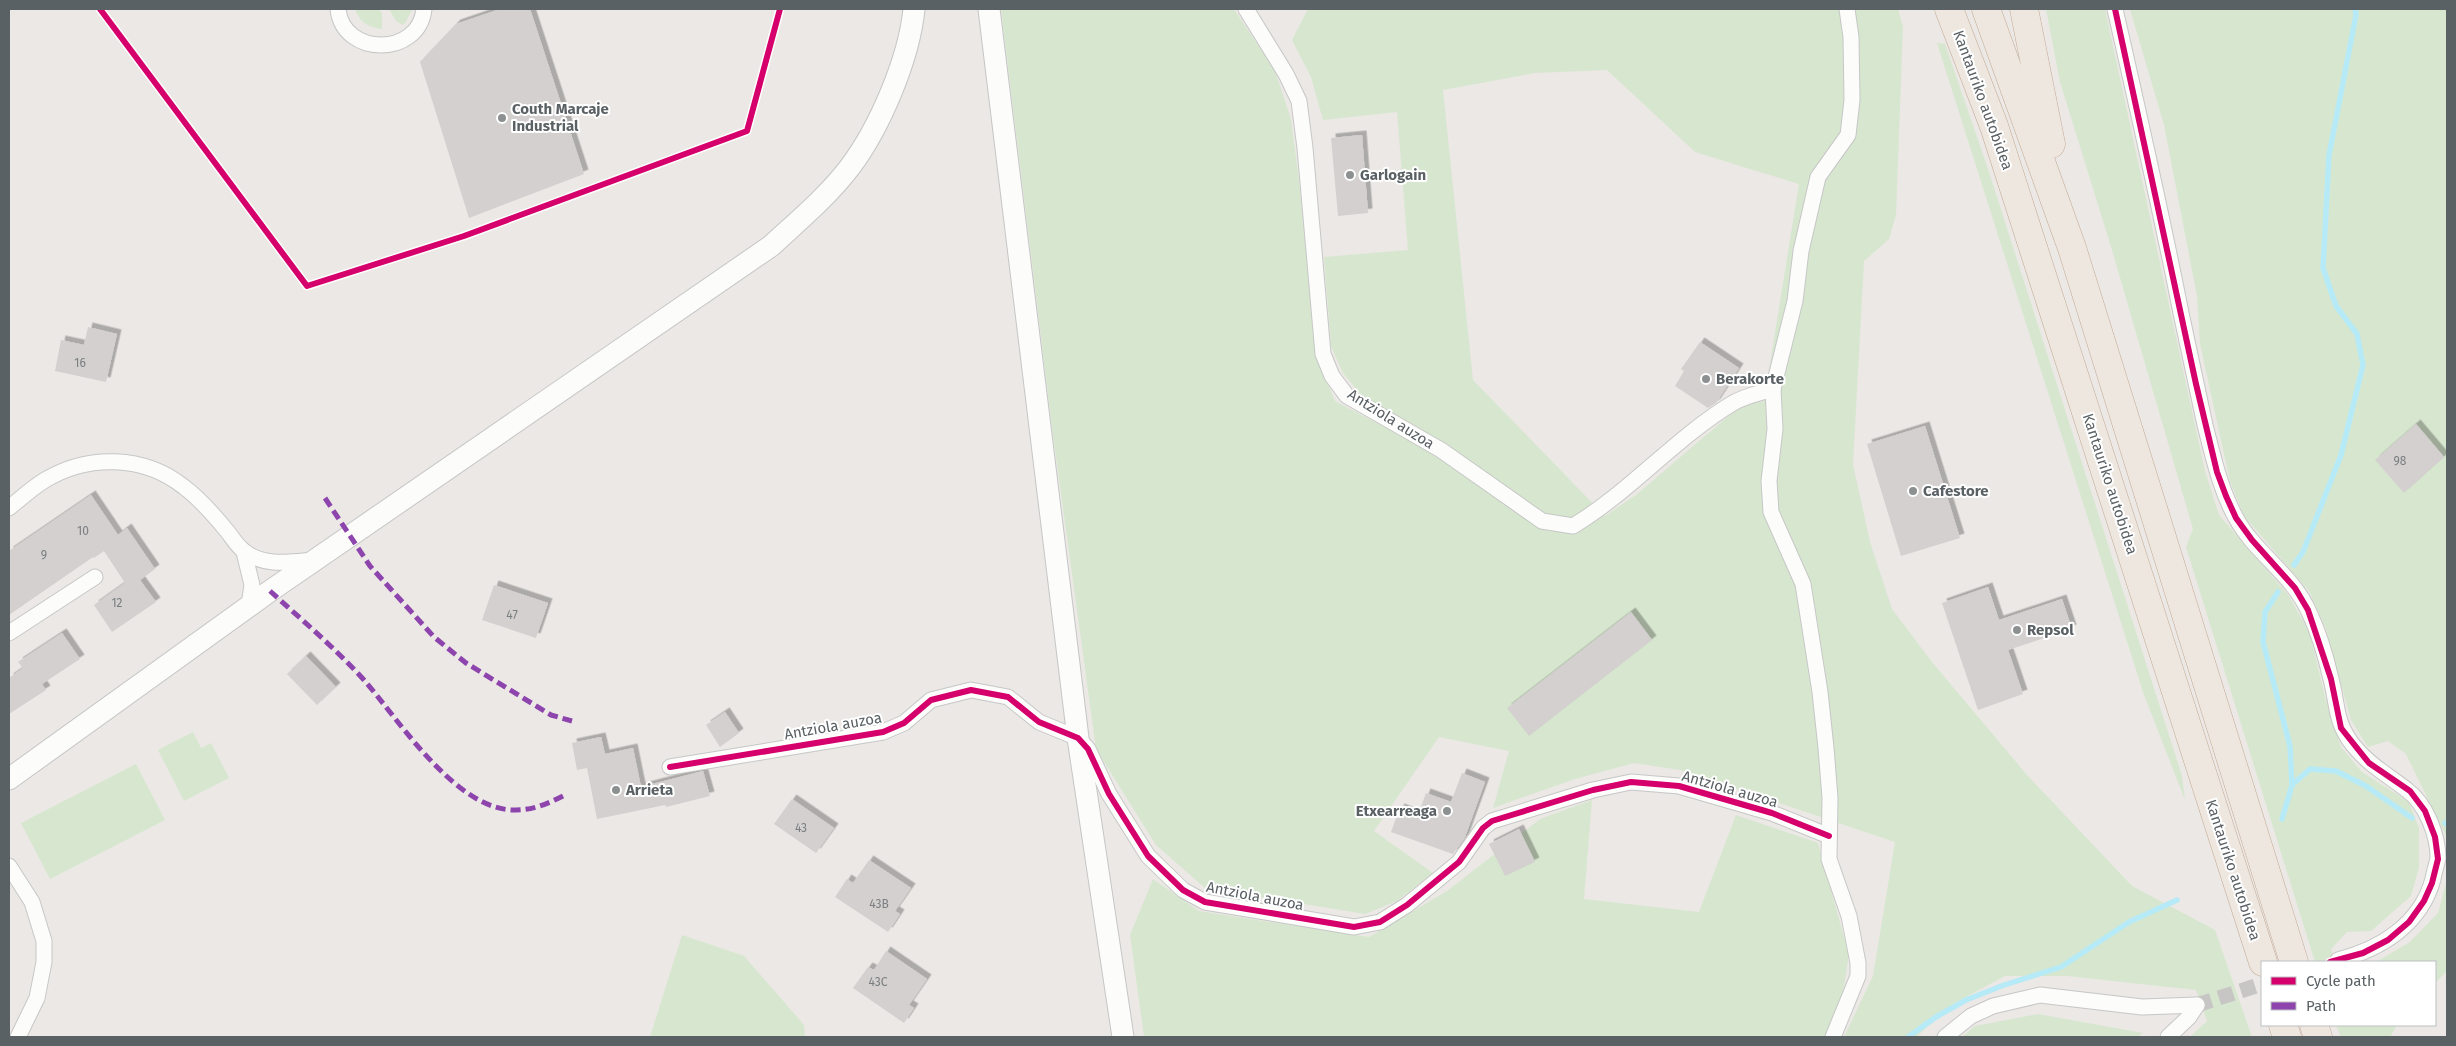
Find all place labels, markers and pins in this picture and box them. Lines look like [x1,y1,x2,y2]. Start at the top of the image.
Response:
place label: Couth Marcaje Industrial [512,100,609,135]
marker: Couth Marcaje Industrial [496,112,508,124]
place label: Garlogain [1360,166,1426,184]
marker: Garlogain [1344,169,1356,181]
place label: Berakorte [1716,370,1784,388]
marker: Berakorte [1700,373,1712,385]
place label: Cafestore [1923,482,1989,500]
marker: Cafestore [1907,485,1919,497]
place label: Repsol [2027,621,2074,639]
marker: Repsol [2011,624,2023,636]
place label: Arrieta [625,781,673,799]
marker: Arrieta [610,784,622,796]
place label: Etxearreaga [1356,802,1437,820]
marker: Etxearreaga [1441,805,1453,817]

